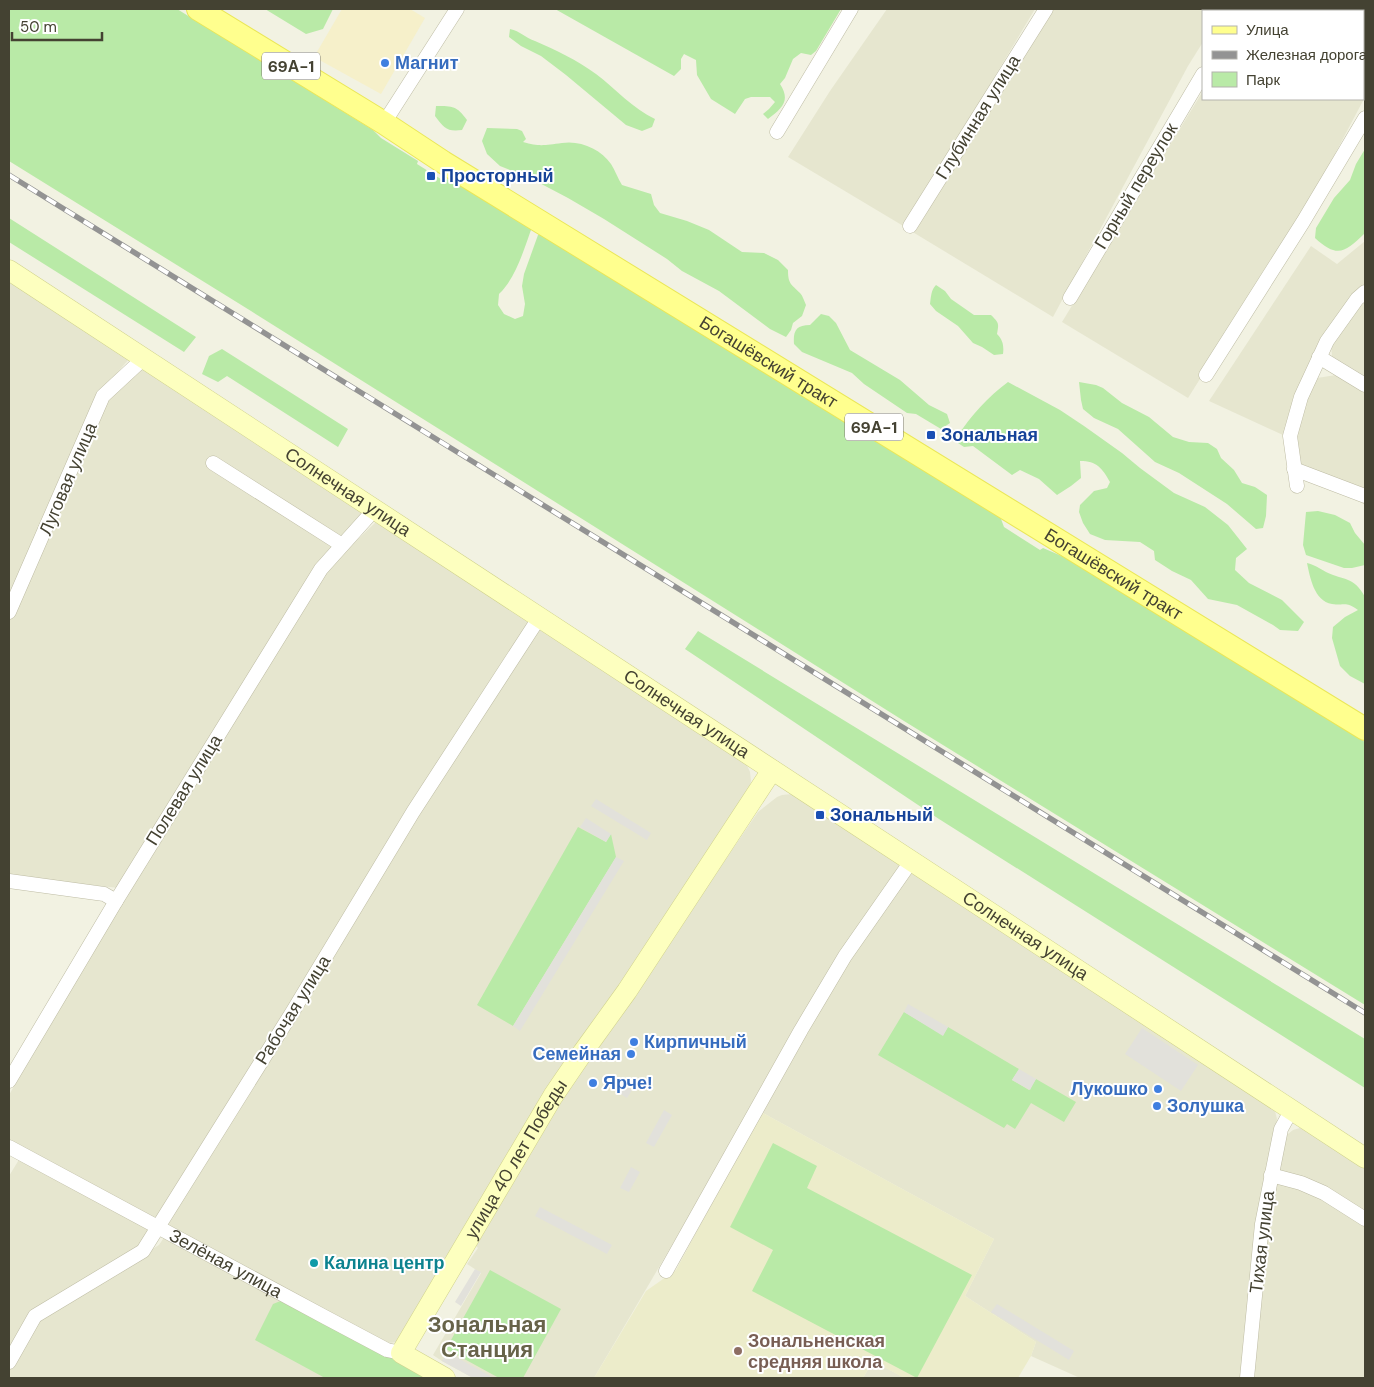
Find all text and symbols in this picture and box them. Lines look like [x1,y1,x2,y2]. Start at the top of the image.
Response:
scale bar [12,10,102,42]
legend [1202,10,1364,100]
text: 50 m [20,17,57,37]
text: Улица [1246,20,1289,40]
text: Железная дорога [1246,45,1368,65]
street label: Глубинная улица [930,49,1027,184]
place label: Магнит [395,51,459,75]
road number: 69А-1 [262,52,320,80]
marker: Магнит [379,57,391,69]
text: Парк [1246,70,1280,90]
street label: Горный переулок [1089,118,1183,253]
place label: Просторный [441,164,554,188]
marker: Просторный [425,170,437,182]
street label: Богашёвский тракт [695,310,842,414]
road number: 69А-1 [845,414,903,441]
street label: Луговая улица [33,418,103,539]
place label: Зональная [941,423,1038,447]
marker: Зональная [925,429,937,441]
street label: Солнечная улица [280,442,416,542]
street label: Богашёвский тракт [1040,523,1187,626]
street label: Солнечная улица [619,664,755,764]
street label: Полевая улица [140,729,228,850]
place label: Зональный [830,803,933,827]
marker: Зональный [814,809,826,821]
street label: Солнечная улица [958,886,1094,986]
street label: Рабочая улица [250,950,337,1069]
place label: Кирпичный [644,1030,747,1054]
marker: Кирпичный [628,1036,640,1048]
place label: Семейная [532,1042,621,1066]
marker: Семейная [625,1048,637,1060]
place label: Ярче! [603,1071,653,1095]
street label: улица 40 лет Победы [459,1075,573,1243]
marker: Ярче! [587,1077,599,1089]
place label: Лукошко [1071,1077,1148,1101]
marker: Лукошко [1152,1083,1164,1095]
place label: Золушка [1167,1094,1245,1118]
marker: Золушка [1151,1100,1163,1112]
street label: Тихая улица [1244,1188,1280,1295]
street label: Зелёная улица [165,1223,287,1304]
place label: Калина центр [324,1251,445,1275]
marker: Калина центр [308,1257,320,1269]
district label: Зональная Станция [428,1310,546,1364]
place label: Зональненская средняя школа [748,1329,885,1374]
marker: Зональненская средняя школа [732,1345,744,1357]

